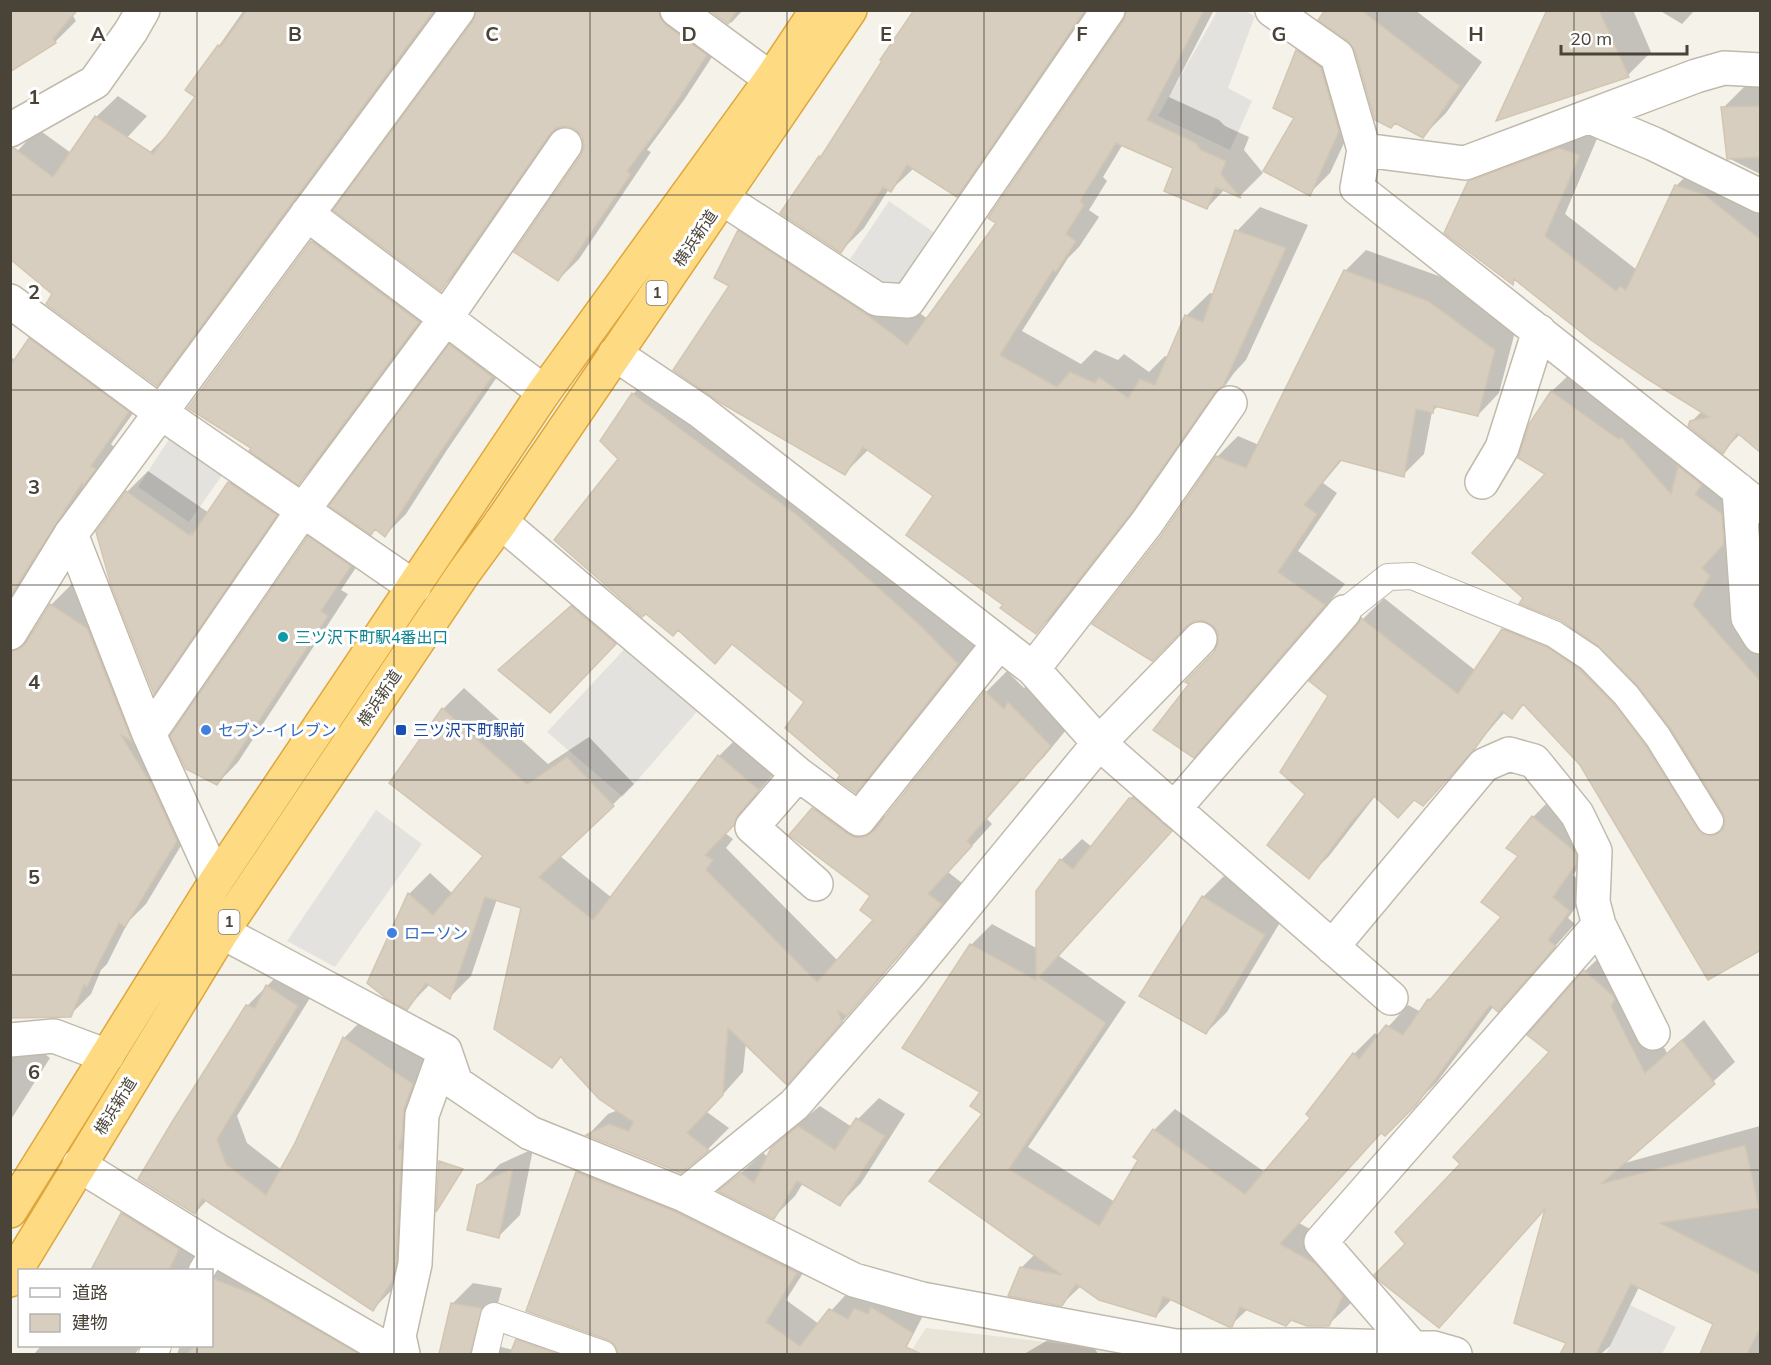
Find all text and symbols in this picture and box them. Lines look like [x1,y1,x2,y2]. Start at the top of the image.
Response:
scale bar [1561,18,1687,56]
text: A [91,21,106,46]
text: B [288,21,302,46]
text: C [485,21,499,46]
text: D [681,21,697,46]
text: E [880,21,892,46]
text: F [1076,21,1088,46]
text: G [1272,21,1286,46]
text: H [1468,21,1484,46]
text: 20 m [1570,27,1612,50]
text: 1 [28,84,40,109]
street label: 横浜新道 [669,206,721,270]
text: 2 [28,279,40,304]
road number: 1 [646,281,668,305]
text: 3 [28,474,40,499]
place label: 三ツ沢下町駅4番出口 [295,627,449,647]
marker: 三ツ沢下町駅4番出口 [276,630,290,644]
street label: 横浜新道 [353,666,405,730]
text: 4 [28,669,40,694]
place label: セブン-イレブン [218,720,337,740]
place label: 三ツ沢下町駅前 [413,720,525,740]
marker: セブン-イレブン [199,723,213,737]
marker: 三ツ沢下町駅前 [394,723,408,737]
text: 5 [28,864,40,889]
road number: 1 [218,910,240,934]
place label: ローソン [404,923,468,943]
marker: ローソン [385,926,399,940]
text: 6 [28,1059,40,1084]
street label: 横浜新道 [90,1074,140,1138]
legend [18,1269,213,1347]
text: 道路 [72,1281,108,1304]
text: 建物 [72,1311,108,1334]

